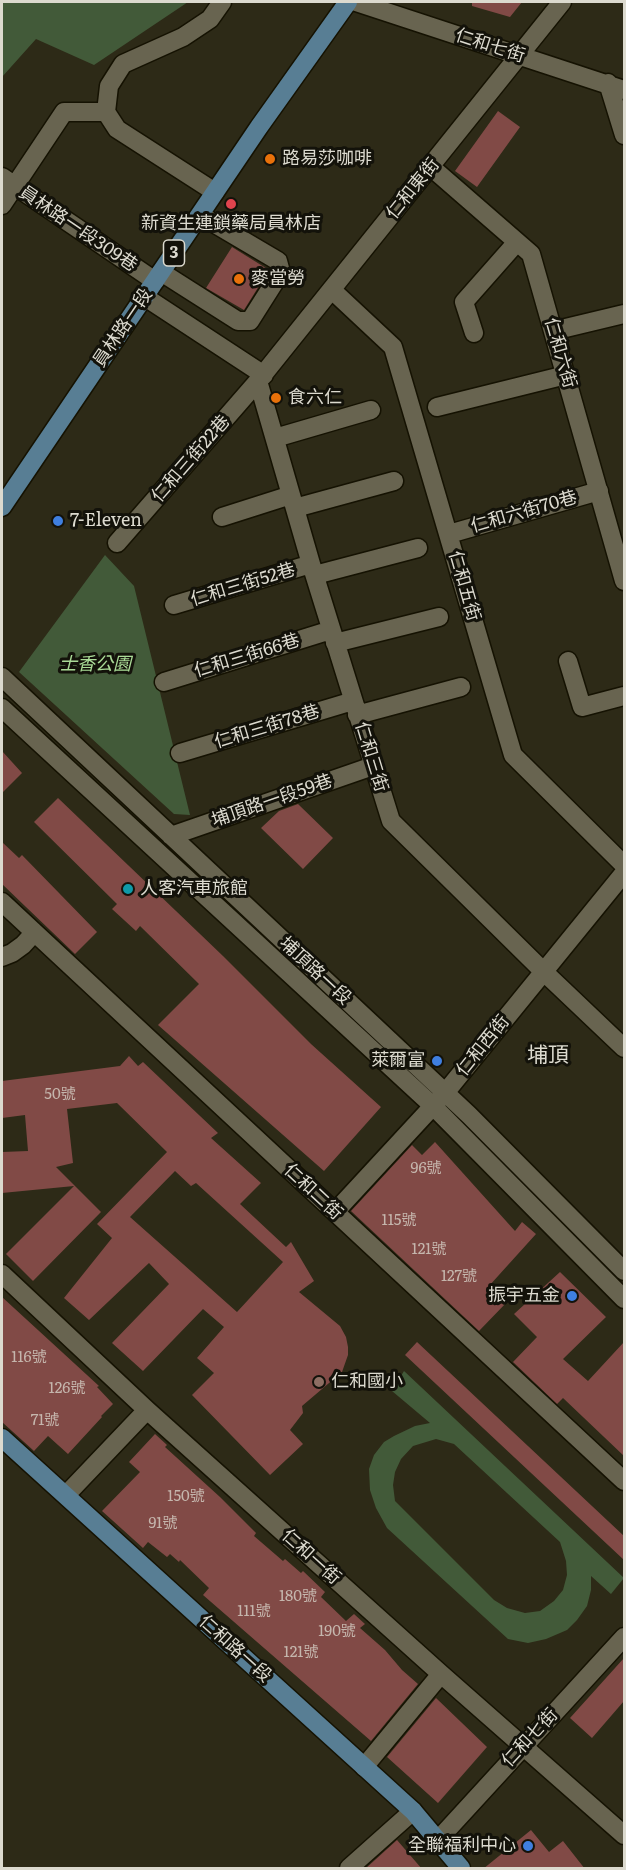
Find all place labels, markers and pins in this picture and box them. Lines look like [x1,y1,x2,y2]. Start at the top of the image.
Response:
place label: 路易莎咖啡 [282,148,372,170]
marker: 路易莎咖啡 [263,152,277,166]
marker: 新資生連鎖藥局員林店 [224,197,238,211]
place label: 新資生連鎖藥局員林店 [141,213,321,235]
place label: 麥當勞 [251,268,305,290]
marker: 麥當勞 [232,272,246,286]
place label: 食六仁 [288,387,342,409]
marker: 食六仁 [269,391,283,405]
place label: 7-Eleven [70,510,142,532]
marker: 7-Eleven [51,514,65,528]
place label: 人客汽車旅館 [140,878,248,900]
marker: 人客汽車旅館 [121,882,135,896]
place label: 萊爾富 [371,1050,425,1072]
marker: 萊爾富 [430,1054,444,1068]
place label: 振宇五金 [488,1285,560,1307]
marker: 振宇五金 [565,1289,579,1303]
place label: 仁和國小 [331,1371,403,1393]
marker: 仁和國小 [312,1375,326,1389]
place label: 全聯福利中心 [408,1835,516,1857]
marker: 全聯福利中心 [521,1839,535,1853]

